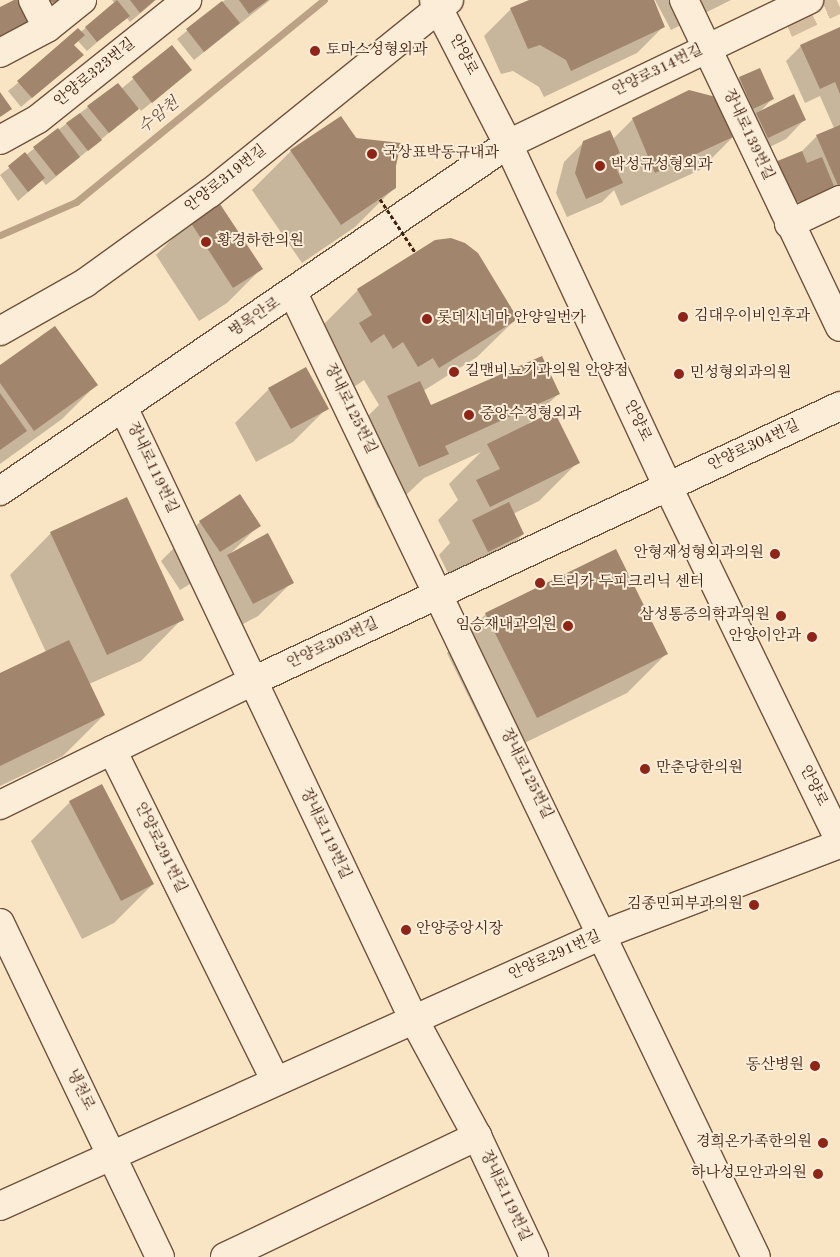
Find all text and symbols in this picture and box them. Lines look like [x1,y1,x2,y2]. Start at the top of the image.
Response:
street label: 안양로 [445,32,481,78]
street label: 안양로323번길 [51,35,139,111]
street label: 안양로314번길 [610,41,706,101]
place label: 토마스성형외과 [326,42,427,60]
marker: 토마스성형외과 [308,44,322,58]
street label: 장내로139번길 [719,87,777,183]
water label: 수암천 [135,94,183,138]
street label: 안양로319번길 [182,142,270,216]
place label: 국상표박동규내과 [383,145,499,163]
marker: 국상표박동규내과 [365,147,379,161]
place label: 박성규성형외과 [611,157,712,175]
marker: 박성규성형외과 [593,159,607,173]
place label: 황경하한의원 [217,233,304,251]
marker: 황경하한의원 [199,235,213,249]
street label: 병목안로 [226,294,284,342]
place label: 김대우이비인후과 [694,308,810,326]
place label: 롯데시네마 안양일번가 [437,310,586,328]
marker: 김대우이비인후과 [676,310,690,324]
marker: 롯데시네마 안양일번가 [421,313,433,325]
street label: 장내로125번길 [320,361,380,457]
place label: 길맨비뇨기과의원 안양점 [465,363,629,381]
marker: 길맨비뇨기과의원 안양점 [447,365,461,379]
place label: 민성형외과의원 [690,365,791,383]
marker: 민성형외과의원 [672,367,686,381]
street label: 안양로 [620,397,654,445]
place label: 중앙수정형외과 [480,406,581,424]
marker: 중앙수정형외과 [462,408,476,422]
street label: 안양로304번길 [706,417,802,475]
street label: 장내로119번길 [123,420,181,516]
place label: 안형재성형외과의원 [634,545,764,563]
marker: 안형재성형외과의원 [768,547,782,561]
place label: 트리카 두피크리닉 센터 [551,574,704,592]
marker: 트리카 두피크리닉 센터 [533,576,547,590]
place label: 삼성통증의학과의원 [640,607,770,625]
marker: 삼성통증의학과의원 [774,609,788,623]
street label: 안양로303번길 [285,615,381,673]
place label: 임승재내과의원 [456,617,557,635]
marker: 임승재내과의원 [561,619,575,633]
place label: 안양이안과 [729,628,801,646]
marker: 안양이안과 [805,630,819,644]
street label: 장내로125번길 [496,726,556,822]
place label: 만춘당한의원 [656,760,743,778]
marker: 만춘당한의원 [638,762,652,776]
street label: 안양로 [795,763,831,809]
street label: 장내로119번길 [296,786,354,882]
street label: 안양로291번길 [130,800,190,896]
place label: 김종민피부과의원 [627,896,743,914]
marker: 김종민피부과의원 [747,898,761,912]
place label: 안양중앙시장 [416,921,503,939]
marker: 안양중앙시장 [400,924,412,936]
street label: 안양로291번길 [506,928,604,984]
place label: 동산병원 [746,1057,804,1075]
marker: 동산병원 [808,1059,822,1073]
street label: 냉천로 [62,1067,98,1113]
place label: 경희온가족한의원 [696,1134,812,1152]
marker: 경희온가족한의원 [816,1136,830,1150]
street label: 장내로119번길 [476,1148,534,1244]
place label: 하나성모안과의원 [691,1165,807,1183]
marker: 하나성모안과의원 [811,1167,825,1181]

